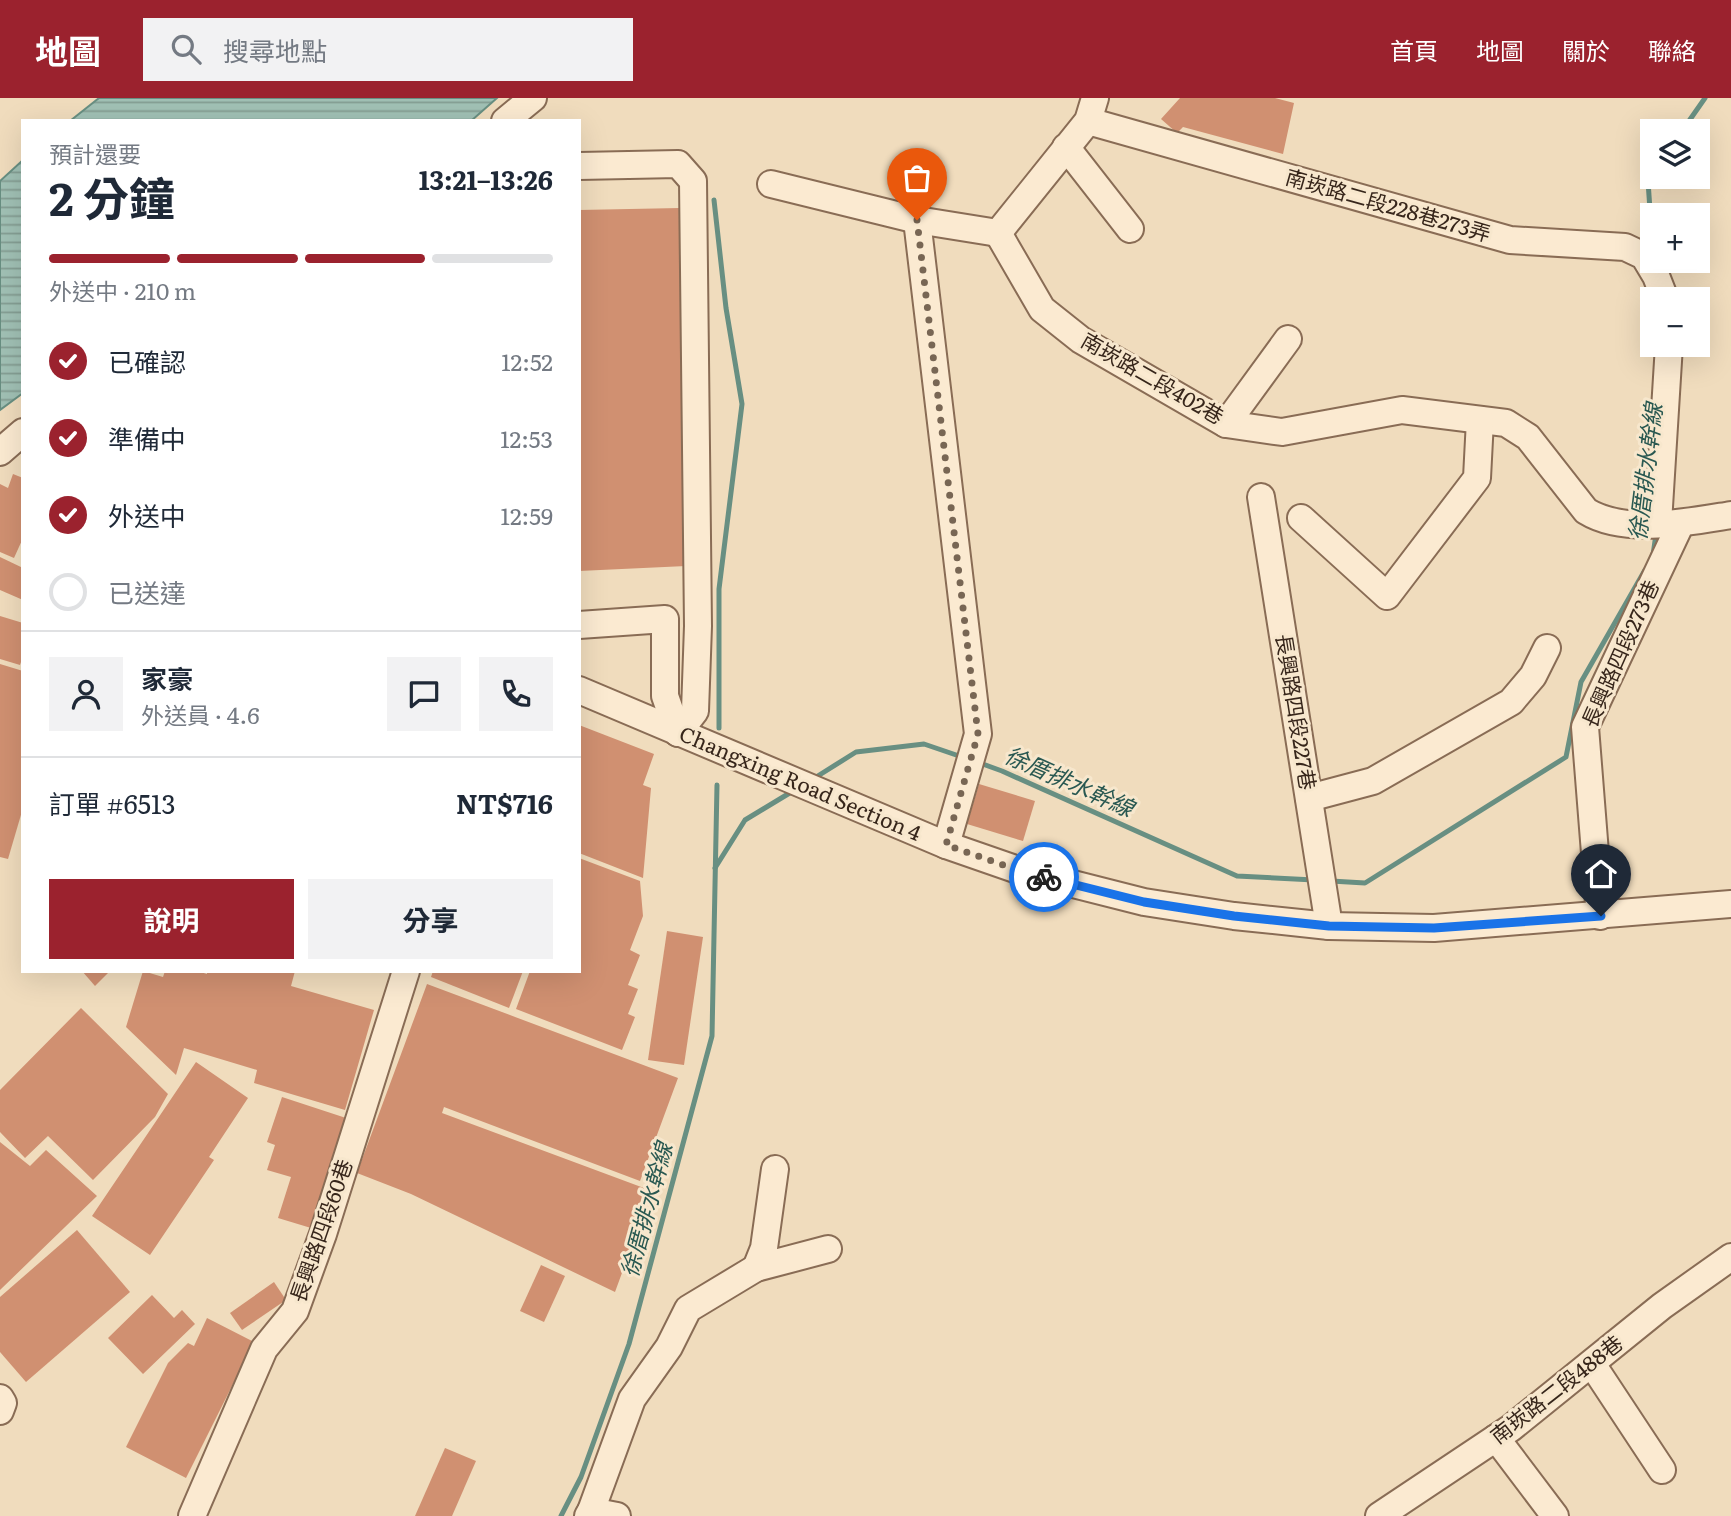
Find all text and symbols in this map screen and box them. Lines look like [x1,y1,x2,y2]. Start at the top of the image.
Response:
search box [143,18,633,81]
text: 地圖 [35,25,101,74]
icon: search [167,30,205,68]
text: 搜尋地點 [223,30,327,69]
text: 首頁 [1390,32,1438,67]
text: 地圖 [1476,32,1524,67]
text: 關於 [1562,32,1610,67]
text: 聯絡 [1648,32,1696,67]
map controls [1640,119,1710,357]
button: layers [1640,119,1710,189]
text: 預計還要 [49,136,141,170]
pin [887,148,947,220]
text: 13:21–13:26 [419,159,553,198]
icon: bag [898,159,936,197]
street label: 南崁路二段228巷273弄 [1282,159,1495,248]
text: 2 分鐘 [49,162,175,230]
button: + [1640,203,1710,273]
text: 外送中 · 210 m [49,273,196,307]
button: − [1640,287,1710,357]
street label: 南崁路二段402巷 [1076,323,1230,430]
text: 已確認 [108,341,186,380]
icon: check [49,342,87,380]
text: 12:52 [501,344,553,378]
water label: 徐厝排水幹線 [1619,398,1670,542]
text: 準備中 [108,418,186,457]
icon: check [49,419,87,457]
text: 12:53 [500,421,553,455]
text: 外送中 [108,495,186,534]
icon: check [49,496,87,534]
text: 12:59 [501,498,553,532]
text: 已送達 [108,572,186,611]
street label: 長興路四段273巷 [1572,574,1665,732]
street label: 長興路四段227巷 [1270,631,1325,792]
button: person [49,657,123,731]
button: chat [387,657,461,731]
button: phone [479,657,553,731]
text: 家豪 [141,658,193,697]
text: 外送員 · 4.6 [141,697,260,731]
street label: Changxing Road Section 4 [675,717,927,847]
water label: 徐厝排水幹線 [1000,737,1143,825]
text: 訂單 #6513 [49,783,176,822]
text: NT$716 [456,783,553,822]
courier [1009,842,1079,912]
pin [1571,844,1631,916]
icon: home [1582,855,1620,893]
icon: bike [1025,858,1063,896]
button: 說明 [49,879,294,959]
button: 分享 [308,879,553,959]
water label: 徐厝排水幹線 [611,1136,680,1281]
street label: 長興路四段60巷 [281,1154,359,1306]
street label: 南崁路二段488巷 [1483,1326,1628,1450]

